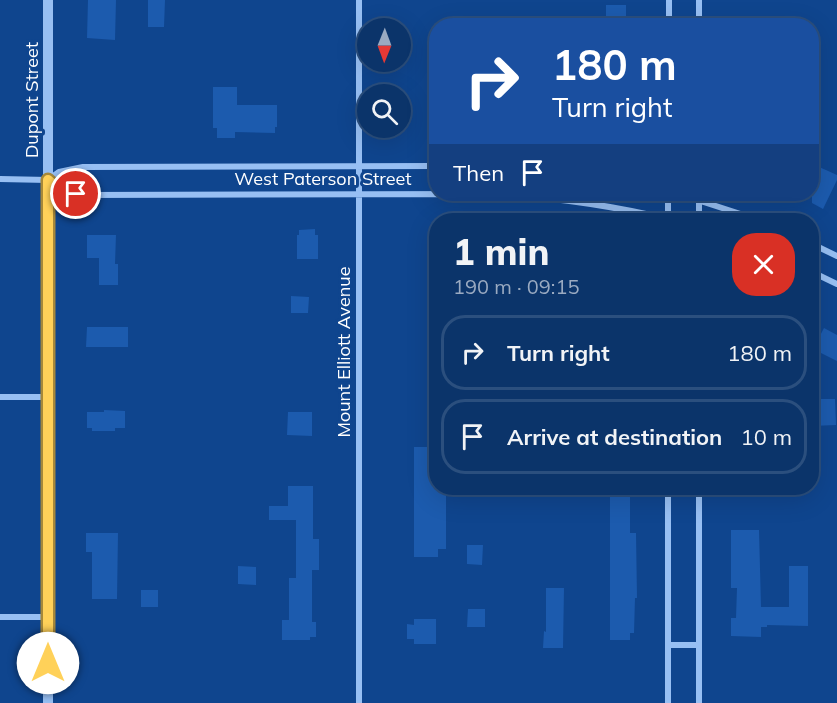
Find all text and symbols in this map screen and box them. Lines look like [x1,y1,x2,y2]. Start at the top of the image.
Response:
north arrow [357,18,411,72]
map controls [357,18,411,138]
text: 180 m [552,38,677,91]
street label: Dupont Street [20,42,43,158]
icon: right [453,42,531,120]
button: search [357,84,411,138]
text: Turn right [552,90,672,124]
icon: arrive [516,156,549,189]
text: Then [453,159,504,187]
street label: West Paterson Street [234,167,412,190]
pin [50,168,101,219]
icon: arrive [59,177,92,210]
text: 1 min [453,229,549,274]
button: close [732,233,795,296]
street label: Mount Elliott Avenue [332,266,355,438]
text: 190 m · 09:15 [453,274,579,299]
icon: right [456,336,489,369]
text: Turn right [507,339,610,367]
text: 180 m [727,339,792,367]
icon: arrive [456,420,489,453]
text: Arrive at destination [507,423,722,451]
text: 10 m [741,423,792,451]
position arrow [16,631,80,695]

